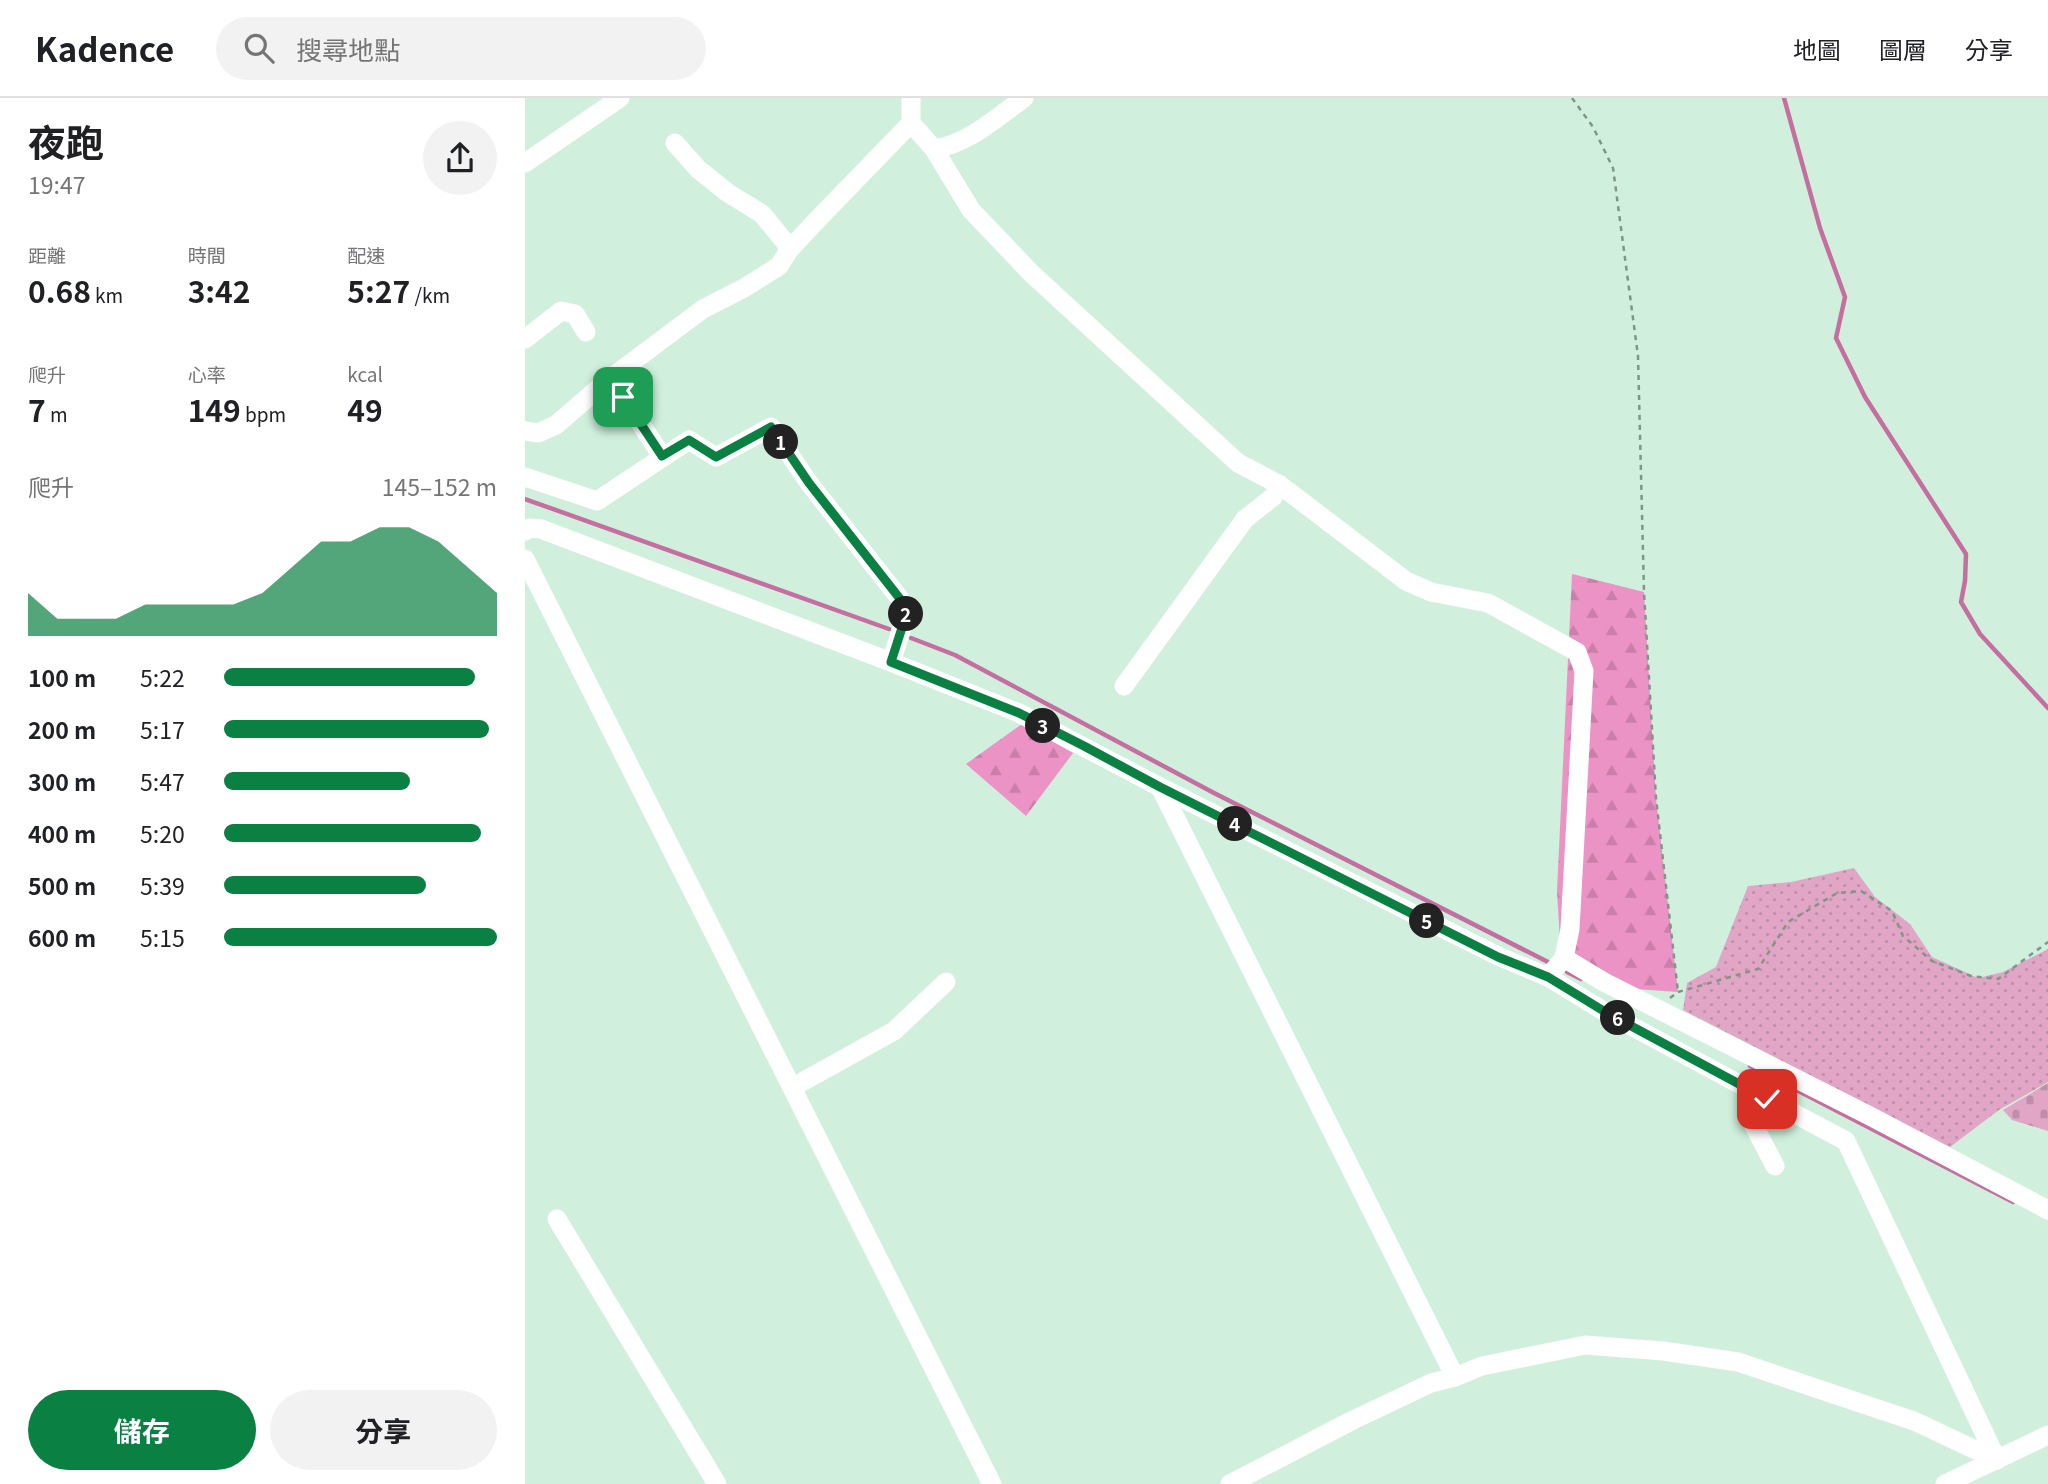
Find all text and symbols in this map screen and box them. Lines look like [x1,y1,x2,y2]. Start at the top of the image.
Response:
search box [216,17,706,80]
text: Kadence [35,24,174,72]
icon: search [240,29,278,67]
text: 搜尋地點 [296,30,400,67]
text: 地圖 [1793,31,1841,66]
text: 圖層 [1879,31,1927,66]
text: 分享 [1965,31,2013,66]
text: 夜跑 [28,113,104,168]
button: share [423,121,497,195]
text: 19:47 [28,167,85,201]
text: 距離 [28,241,66,268]
text: 時間 [188,241,226,268]
text: 配速 [347,241,385,268]
text: 0.68 [28,268,91,312]
text: 3:42 [188,268,251,312]
text: 5:27 [347,268,410,312]
text: km [91,281,123,308]
text: /km [410,281,450,308]
text: 爬升 [28,360,66,387]
text: 心率 [188,360,226,387]
text: kcal [347,360,383,387]
pin [593,367,653,427]
icon: arrive [604,378,642,416]
text: 7 [28,387,46,431]
text: 149 [188,387,241,431]
text: 49 [347,387,383,431]
text: m [46,400,68,427]
text: bpm [241,400,286,427]
pin: 1 [763,424,799,460]
text: 1 [775,428,786,455]
text: 爬升 [28,469,74,503]
text: 145–152 m [382,469,497,503]
pin: 2 [889,596,923,632]
text: 2 [900,600,911,627]
text: 100 m [28,660,96,694]
text: 5:22 [140,660,185,694]
pin: 3 [1025,708,1061,744]
text: 200 m [28,712,96,746]
text: 5:17 [140,712,185,746]
text: 3 [1037,712,1048,739]
text: 300 m [28,764,96,798]
text: 5:47 [140,764,185,798]
pin: 4 [1217,806,1253,842]
text: 4 [1229,810,1240,837]
text: 400 m [28,816,96,850]
text: 5:20 [140,816,185,850]
text: 500 m [28,868,96,902]
text: 5:39 [140,868,185,902]
pin: 5 [1409,904,1445,938]
text: 5 [1421,907,1432,934]
text: 600 m [28,920,96,954]
text: 5:15 [140,920,185,954]
pin: 6 [1601,1000,1635,1035]
text: 6 [1612,1004,1623,1031]
pin [1737,1069,1797,1129]
icon: check [1748,1080,1786,1118]
button: 儲存 [28,1390,256,1470]
button: 分享 [270,1390,497,1470]

